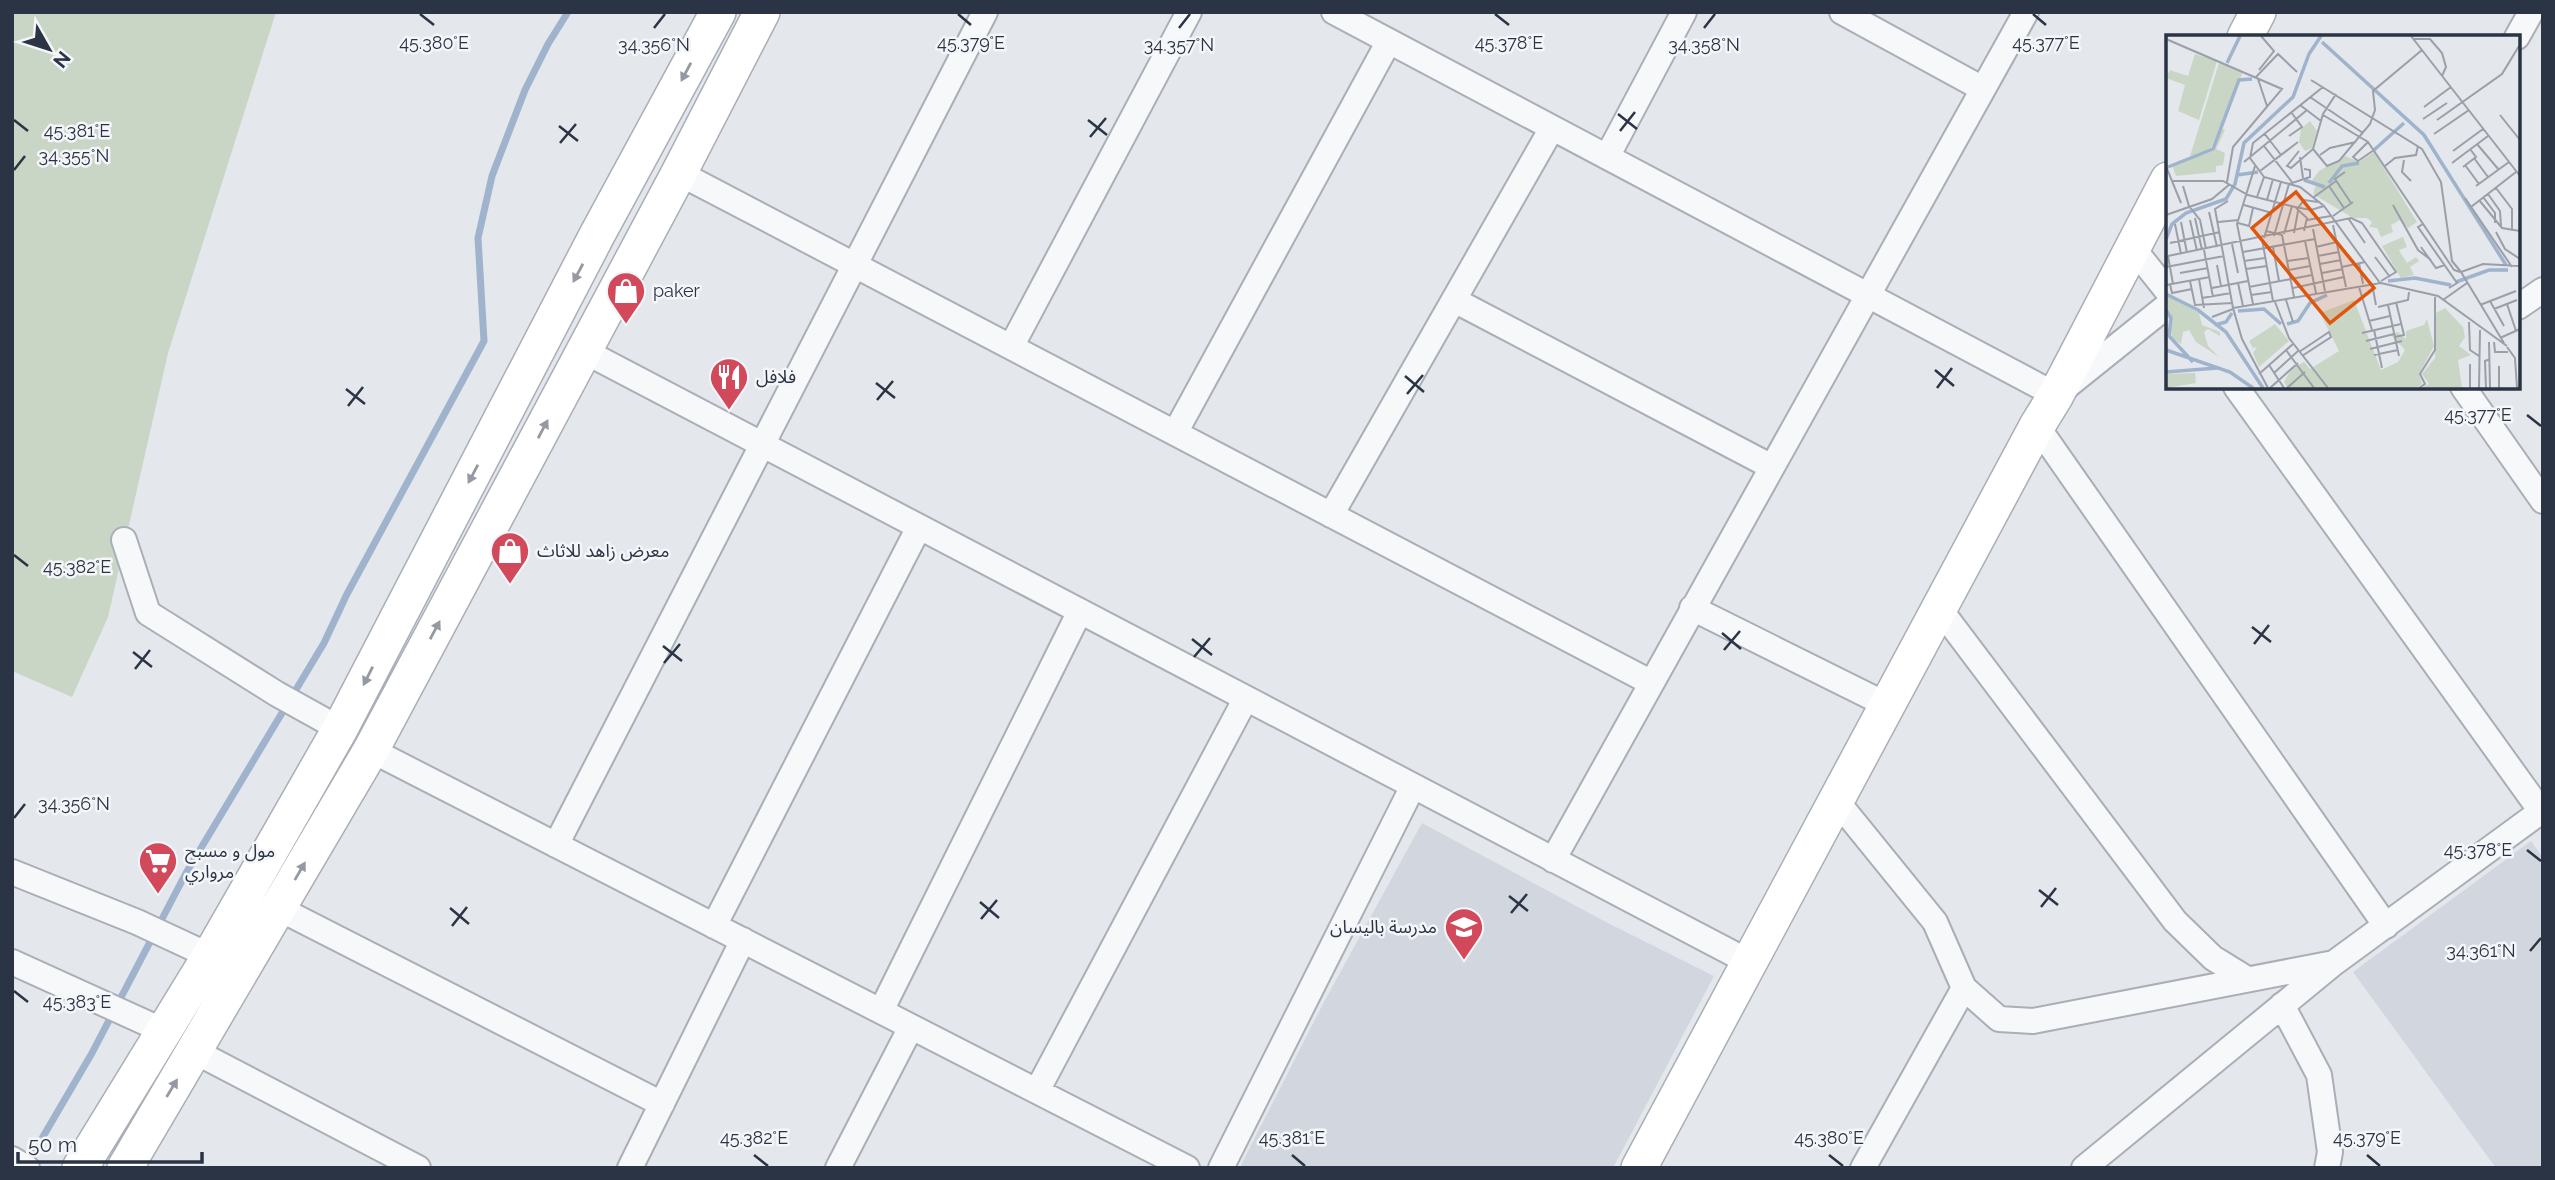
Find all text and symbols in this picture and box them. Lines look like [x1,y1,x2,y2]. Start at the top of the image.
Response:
north arrow [14,14,84,84]
text: 45.380°E [399,32,469,53]
text: 45.379°E [937,32,1005,53]
text: 45.378°E [1475,32,1543,53]
text: 45.377°E [2012,32,2080,53]
text: 34.356°N [618,34,690,55]
text: 34.357°N [1144,34,1214,55]
text: 34.358°N [1668,34,1740,55]
inset map [2166,35,2520,388]
text: N [49,47,75,72]
one-way arrow [680,63,692,82]
text: 45.381°E [44,120,110,141]
text: 34.355°N [39,145,109,166]
one-way arrow [572,263,584,283]
shop icon: paker [605,270,647,325]
place label: paker [653,280,701,301]
restaurant icon: فلافل [708,356,750,411]
place label: فلافل [756,366,796,388]
text: 45.377°E [2444,404,2512,425]
one-way arrow [537,419,548,439]
one-way arrow [467,464,478,484]
shop icon: معرض زاهد للاثاث [489,530,531,585]
place label: معرض زاهد للاثاث [537,540,669,562]
text: 45.382°E [43,556,111,577]
one-way arrow [429,620,441,640]
one-way arrow [362,666,373,686]
text: 34.356°N [38,793,110,814]
text: 45.378°E [2444,839,2512,860]
supermarket icon: مول و مسبح مرواري [137,840,179,895]
place label: مول و مسبح مرواري [185,840,275,885]
one-way arrow [294,861,306,880]
school or university icon: مدرسة بالیسان [1443,906,1485,961]
place label: مدرسة بالیسان [1330,916,1437,938]
text: 34.361°N [2446,940,2516,961]
text: 45.383°E [43,991,111,1012]
one-way arrow [166,1079,178,1098]
scale bar [18,1120,201,1164]
text: 45.382°E [720,1127,788,1148]
text: 45.381°E [1259,1127,1325,1148]
text: 45.380°E [1794,1127,1864,1148]
text: 45.379°E [2333,1127,2401,1148]
text: 50 m [28,1132,77,1157]

